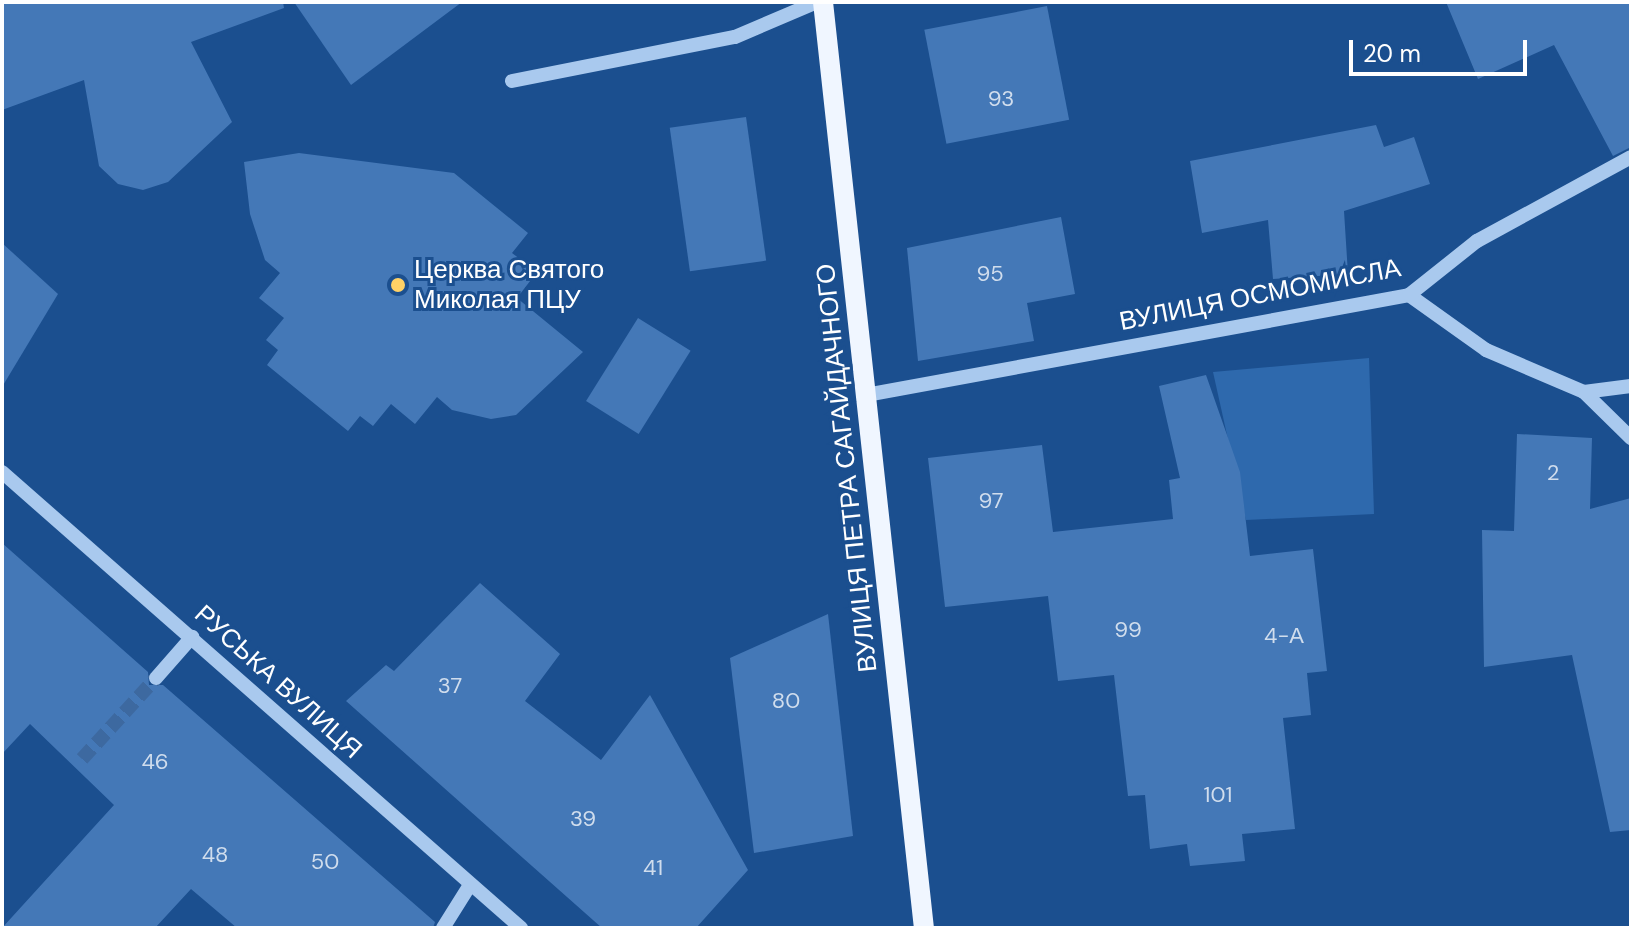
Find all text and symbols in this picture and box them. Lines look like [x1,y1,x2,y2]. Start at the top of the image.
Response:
scale bar [1353,24,1531,74]
text: 20 m [1363,38,1421,69]
house number: 93 [988,86,1014,112]
street label: ВУЛИЦЯ ОСМОМИСЛА [1117,252,1403,338]
place label: Церква Святого Миколая ПЦУ [414,254,604,316]
house number: 95 [976,261,1004,287]
street label: ВУЛИЦЯ ПЕТРА САГАЙДАЧНОГО [810,262,884,674]
marker: Церква Святого Миколая ПЦУ [389,276,407,294]
house number: 2 [1547,460,1559,486]
house number: 97 [979,488,1003,514]
street label: РУСЬКА ВУЛИЦЯ [188,599,368,765]
house number: 99 [1114,617,1142,643]
house number: 4-А [1264,623,1304,649]
house number: 37 [438,673,462,699]
house number: 80 [772,688,800,714]
house number: 46 [141,749,169,775]
house number: 101 [1204,782,1232,808]
house number: 39 [570,806,596,832]
house number: 48 [202,842,228,868]
house number: 50 [311,849,339,875]
house number: 41 [643,855,663,881]

